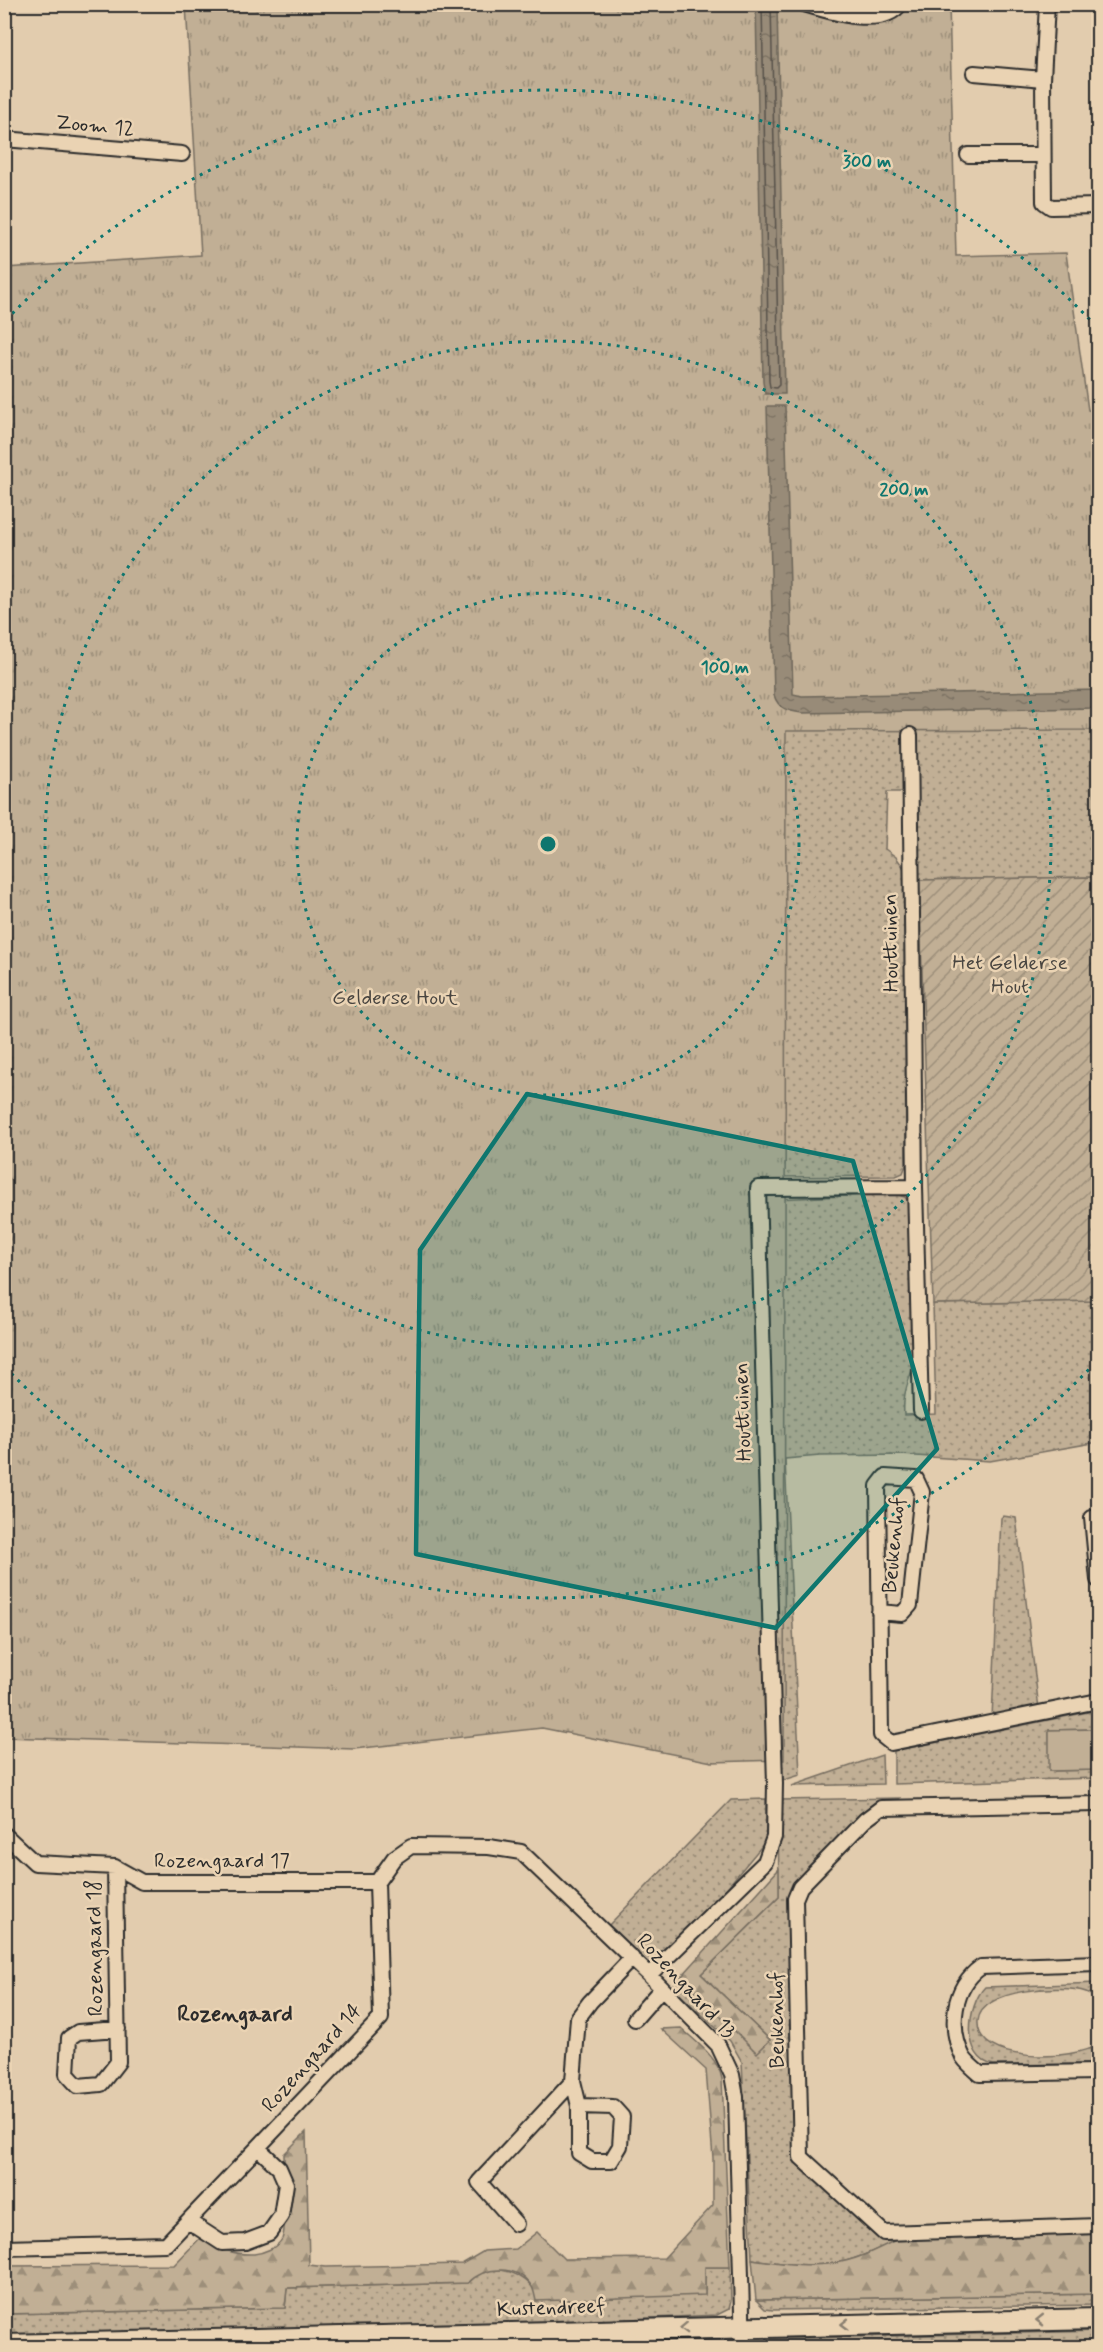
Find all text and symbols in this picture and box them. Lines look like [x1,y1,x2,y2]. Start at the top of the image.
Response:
street label: Zoom 12 [54,109,136,143]
text: 300 m [843,150,891,174]
text: 200 m [879,478,929,502]
text: 100 m [701,656,749,680]
centre of rings [538,834,558,854]
street label: Houttuinen [876,893,906,993]
park label: Het Gelderse Hout [952,949,1068,1001]
park label: Gelderse Hout [332,984,459,1012]
street label: Houttuinen [727,1362,759,1462]
street label: Beukenhof [876,1496,912,1594]
street label: Rozengaard 17 [154,1847,290,1875]
street label: Rozengaard 18 [80,1879,110,2017]
street label: Rozengaard 13 [630,1927,742,2045]
street label: Beukenhof [762,1971,792,2069]
street label: Rozengaard 14 [255,1997,369,2119]
district label: Rozengaard [177,2001,293,2030]
street label: Kustendreef [496,2292,606,2324]
one-way arrow [1036,2314,1045,2326]
one-way arrow [841,2318,850,2330]
one-way arrow [680,2321,689,2334]

